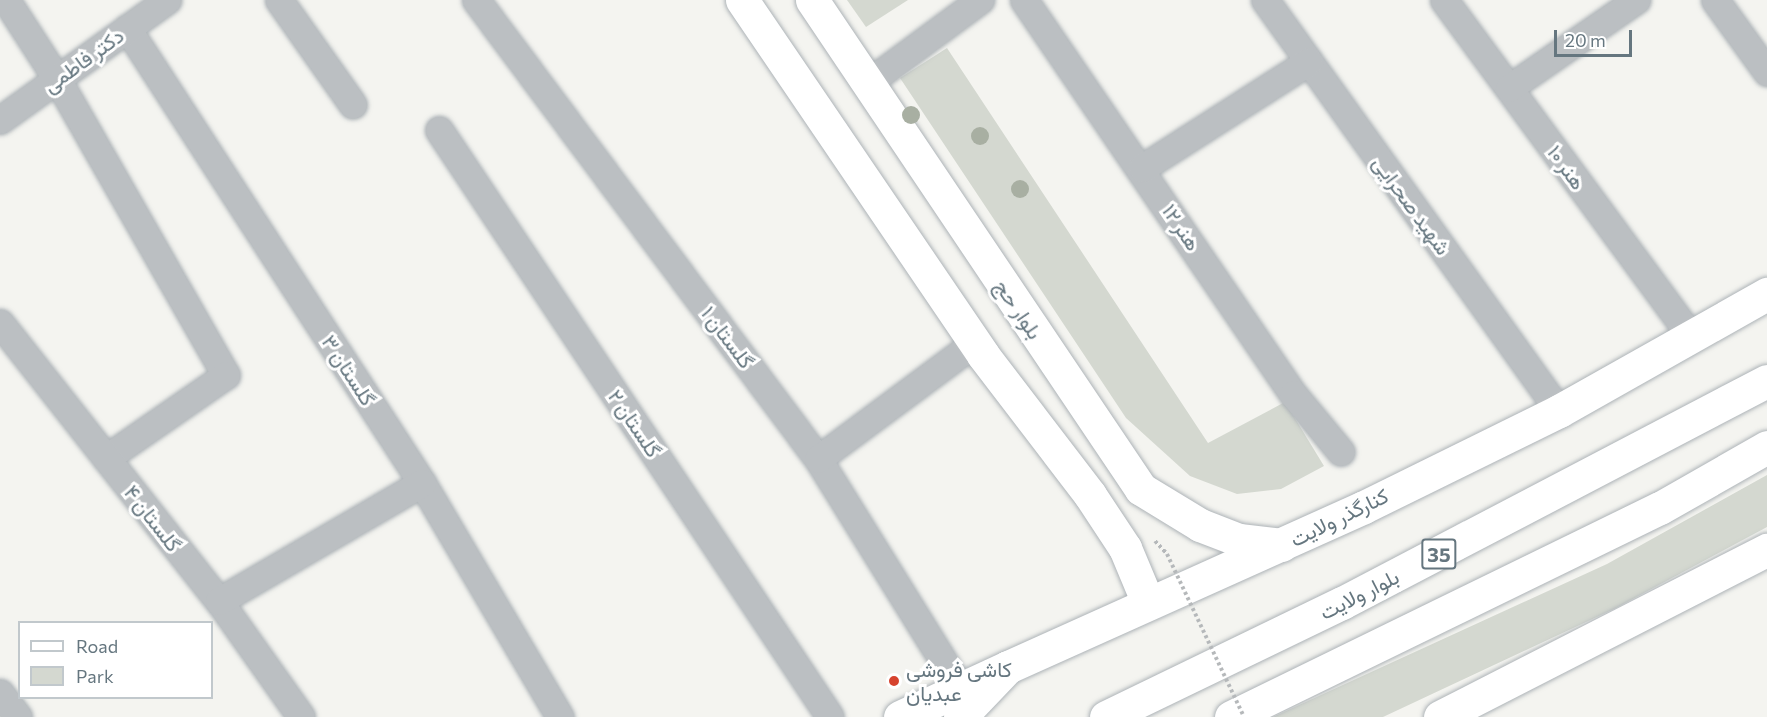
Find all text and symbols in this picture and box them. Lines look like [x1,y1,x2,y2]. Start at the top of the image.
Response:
scale bar [1557,18,1635,56]
street label: دکتر فاطمی [38,22,128,98]
text: 20 m [1565,29,1606,51]
street label: هنر ۱۰ [1542,140,1592,194]
street label: شهید صحرایی [1368,151,1456,259]
street label: هنر ۱۲ [1157,199,1207,255]
street label: بلوار حج [990,274,1048,344]
street label: گلستان ۱ [696,301,760,373]
street label: گلستان ۳ [317,330,381,410]
street label: گلستان ۲ [603,384,667,462]
street label: گلستان ۴ [119,480,187,556]
street label: کنارگذر ولایت [1286,482,1392,552]
road number: 35 [1421,537,1457,571]
street label: بلوار ولایت [1315,563,1403,625]
legend [18,621,213,699]
text: Road [76,635,118,657]
place label: کاشی فروشی عبدیان [906,656,1012,706]
text: Park [76,665,114,687]
marker: کاشی فروشی عبدیان [887,674,901,688]

